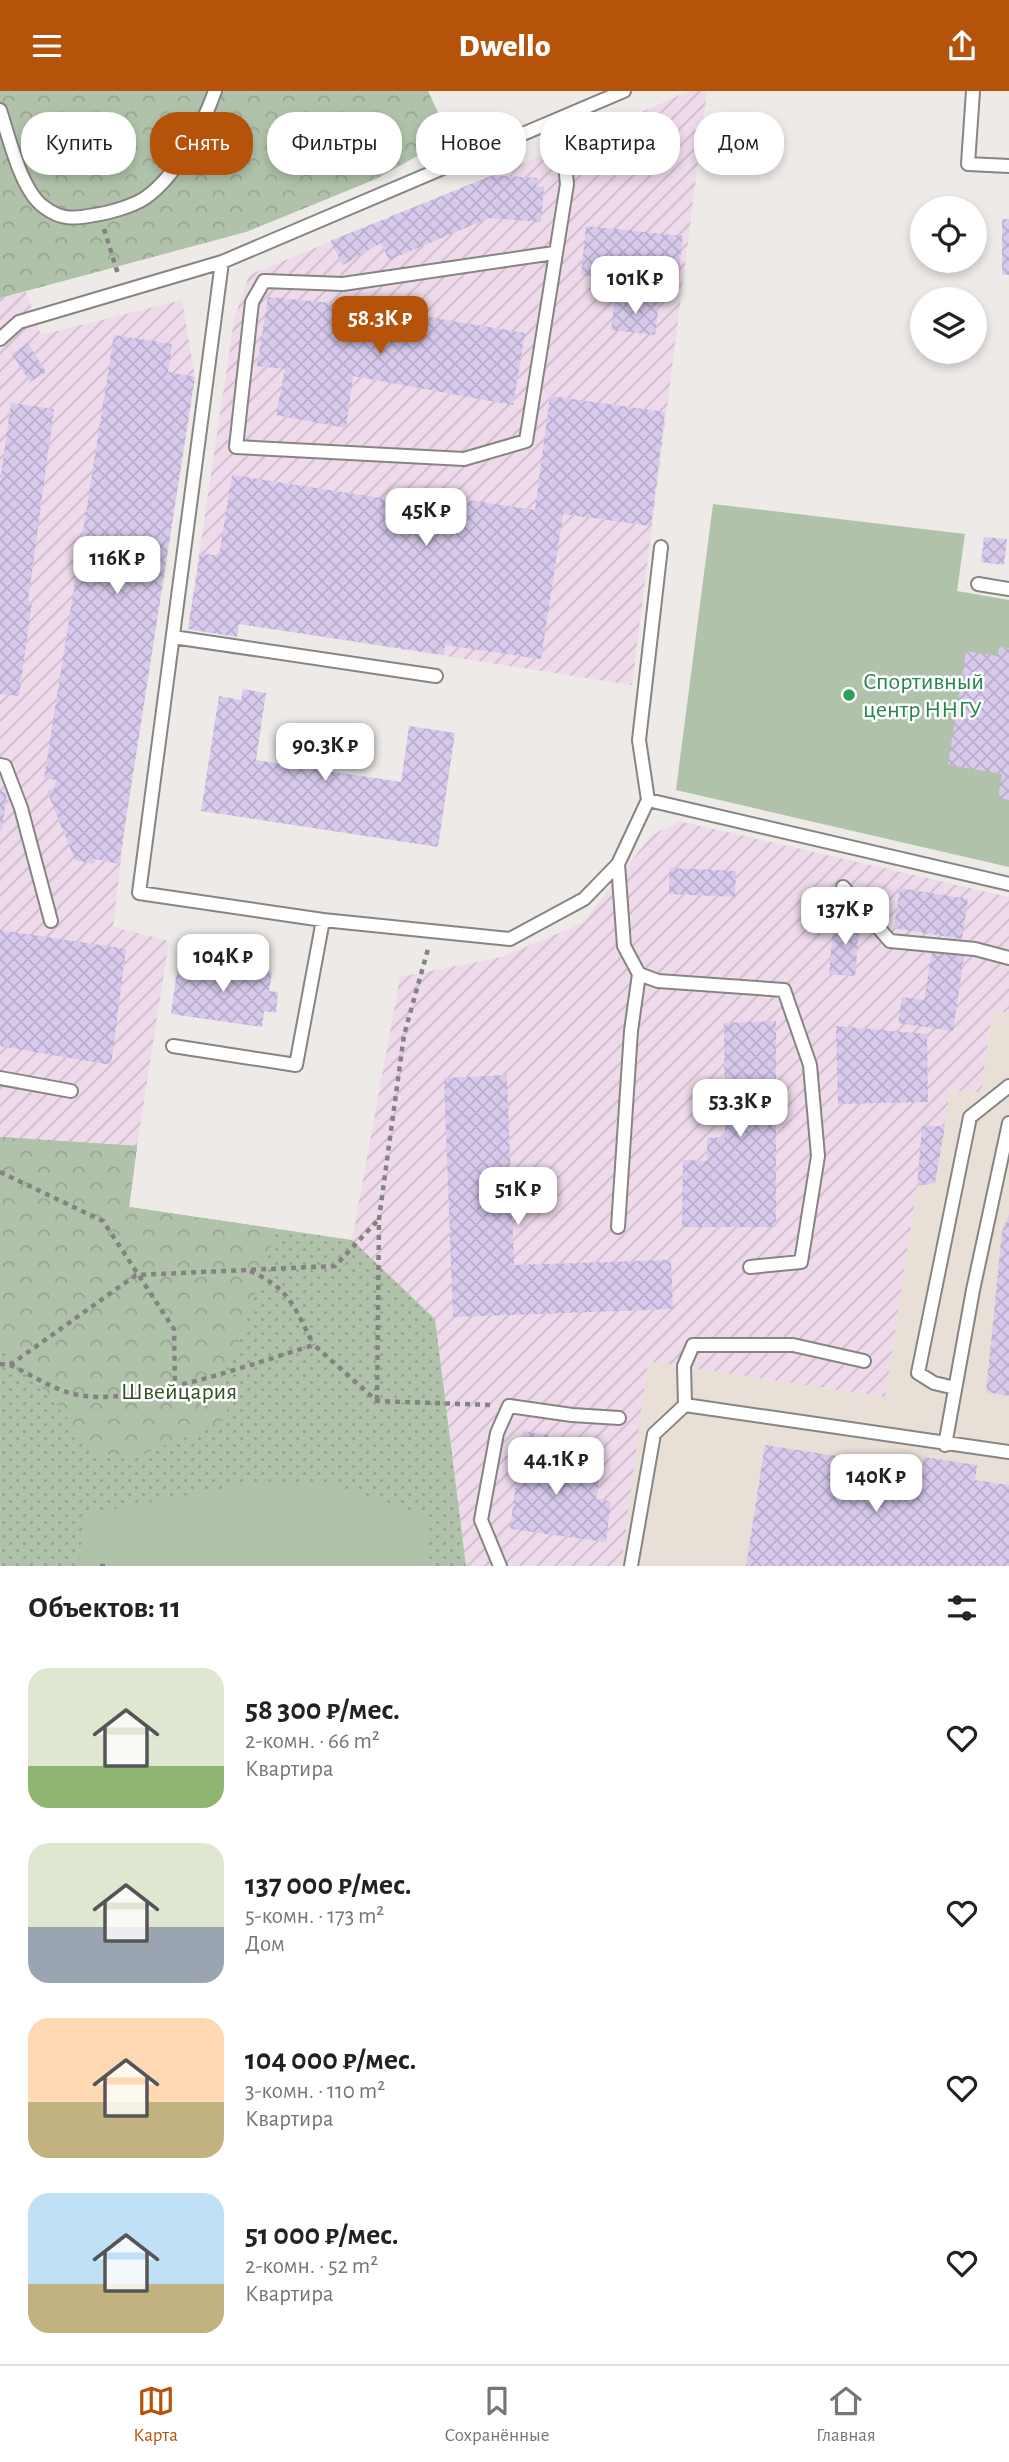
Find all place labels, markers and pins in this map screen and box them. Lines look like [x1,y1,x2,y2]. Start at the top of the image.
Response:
pin: 101K ₽ [578,257,692,316]
pin: 58.3K ₽ [315,296,445,356]
pin: 45K ₽ [377,489,475,548]
pin: 116K ₽ [60,537,174,596]
place label: Спортивный центр ННГУ [863,670,984,722]
marker: Спортивный центр ННГУ [841,687,857,703]
pin: 90.3K ₽ [260,723,390,783]
pin: 137K ₽ [788,887,902,947]
pin: 104K ₽ [166,935,280,994]
pin: 53.3K ₽ [675,1079,805,1139]
pin: 51K ₽ [469,1167,567,1227]
pin: 44.1K ₽ [491,1437,621,1497]
pin: 140K ₽ [819,1455,933,1514]

